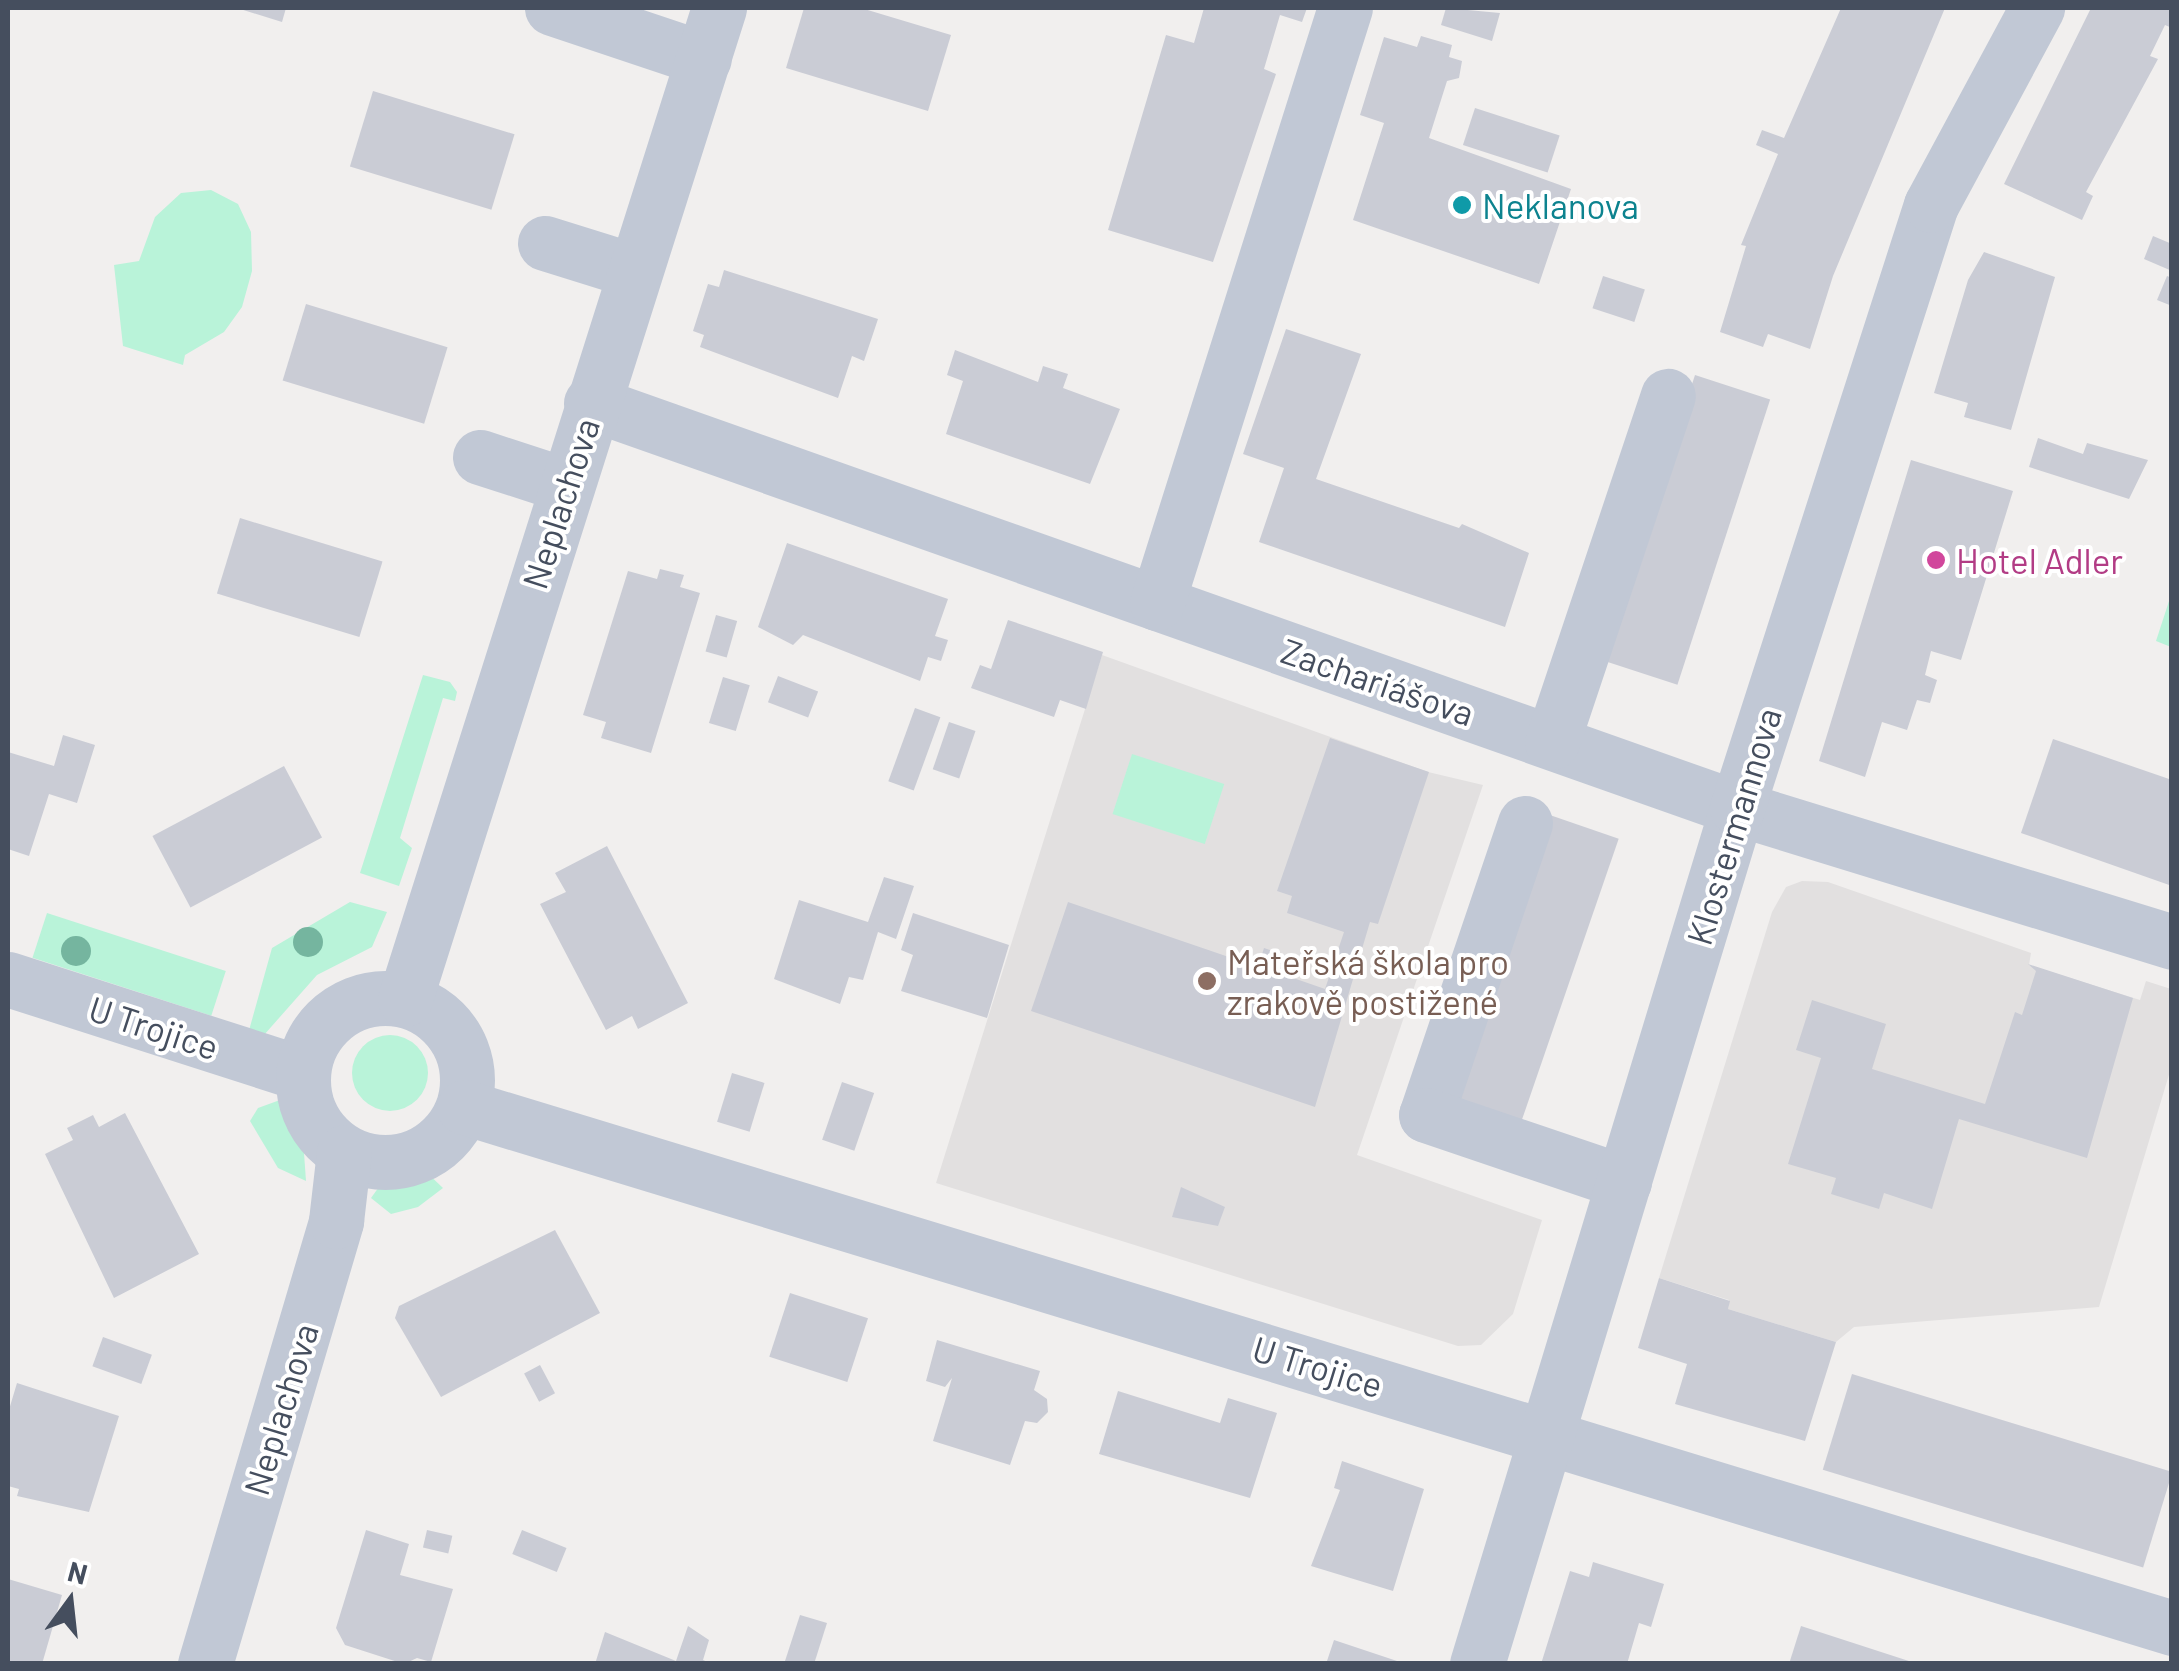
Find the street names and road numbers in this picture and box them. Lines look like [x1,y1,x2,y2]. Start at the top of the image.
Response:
street label: Neplachova [513,412,607,594]
street label: Zachariášova [1276,628,1480,734]
street label: Klostermannova [1677,702,1789,950]
street label: U Trojice [84,986,224,1068]
street label: Neplachova [234,1318,326,1500]
street label: U Trojice [1248,1326,1388,1406]

